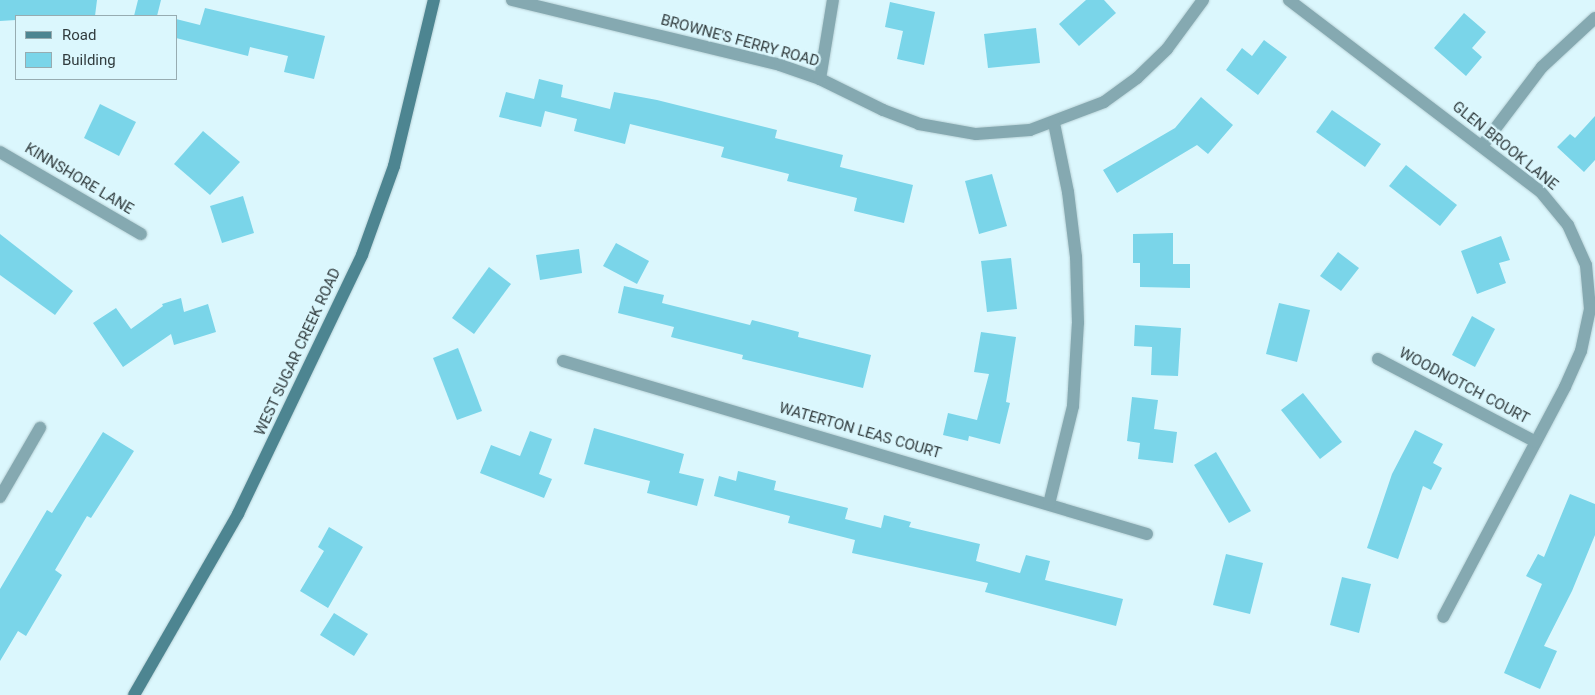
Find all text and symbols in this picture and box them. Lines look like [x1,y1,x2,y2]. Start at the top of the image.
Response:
street label: BROWNE'S FERRY ROAD [659,11,821,71]
legend [15,15,178,80]
text: Road [62,26,96,44]
text: Building [62,51,116,69]
street label: GLEN BROOK LANE [1448,98,1562,194]
street label: KINNSHORE LANE [21,139,137,219]
street label: WEST SUGAR CREEK ROAD [251,265,345,439]
street label: WOODNOTCH COURT [1396,344,1532,428]
street label: WATERTON LEAS COURT [777,399,943,463]

